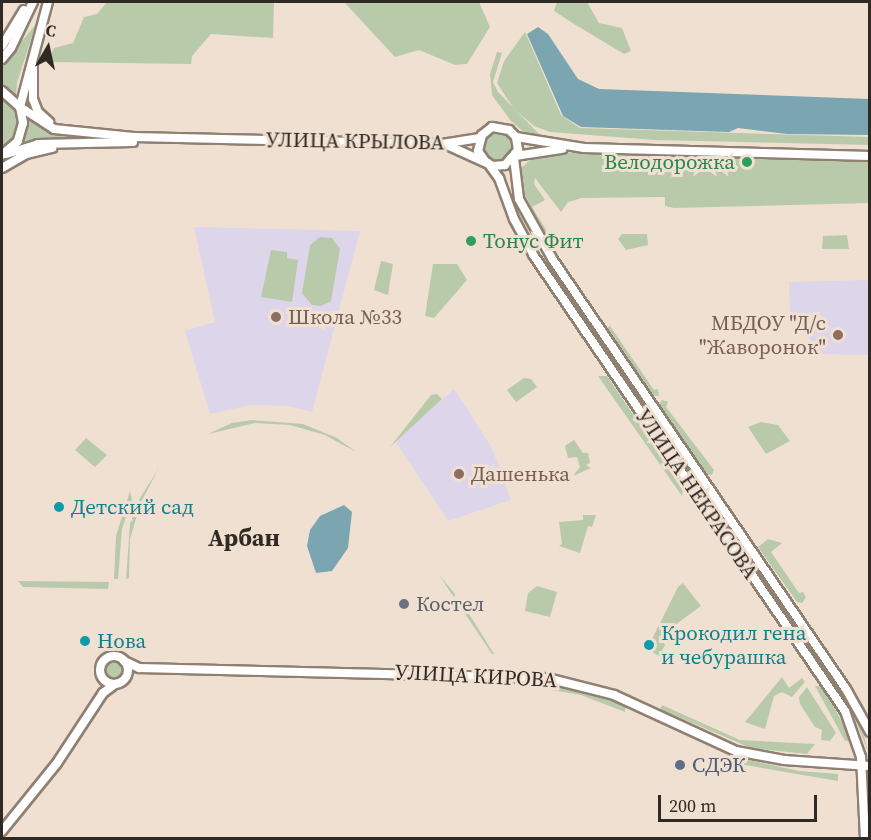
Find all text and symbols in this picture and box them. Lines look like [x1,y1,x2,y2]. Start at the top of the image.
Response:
north arrow [18,18,78,78]
text: С [44,19,57,42]
street label: УЛИЦА КРЫЛОВА [265,127,445,155]
place label: Велодорожка [604,149,735,175]
marker: Велодорожка [740,155,754,169]
place label: Тонус Фит [483,228,584,254]
marker: Тонус Фит [464,234,478,248]
place label: Школа №33 [288,304,402,330]
marker: Школа №33 [269,310,283,324]
place label: МБДОУ "Д/с "Жаворонок" [699,310,826,360]
marker: МБДОУ "Д/с "Жаворонок" [831,328,845,342]
street label: УЛИЦА НЕКРАСОВА [631,404,763,584]
place label: Дашенька [471,461,570,487]
marker: Дашенька [452,467,466,481]
place label: Детский сад [71,494,194,520]
marker: Детский сад [52,500,66,514]
district label: Арбан [208,524,280,552]
place label: Костел [416,591,484,617]
marker: Костел [397,597,411,611]
place label: Крокодил гена и чебурашка [661,620,806,670]
place label: Нова [97,628,146,654]
marker: Нова [78,634,92,648]
marker: Крокодил гена и чебурашка [642,638,656,652]
street label: УЛИЦА КИРОВА [394,659,558,693]
place label: СДЭК [692,752,746,778]
marker: СДЭК [673,758,687,772]
scale bar [661,783,820,821]
text: 200 m [669,793,716,818]

